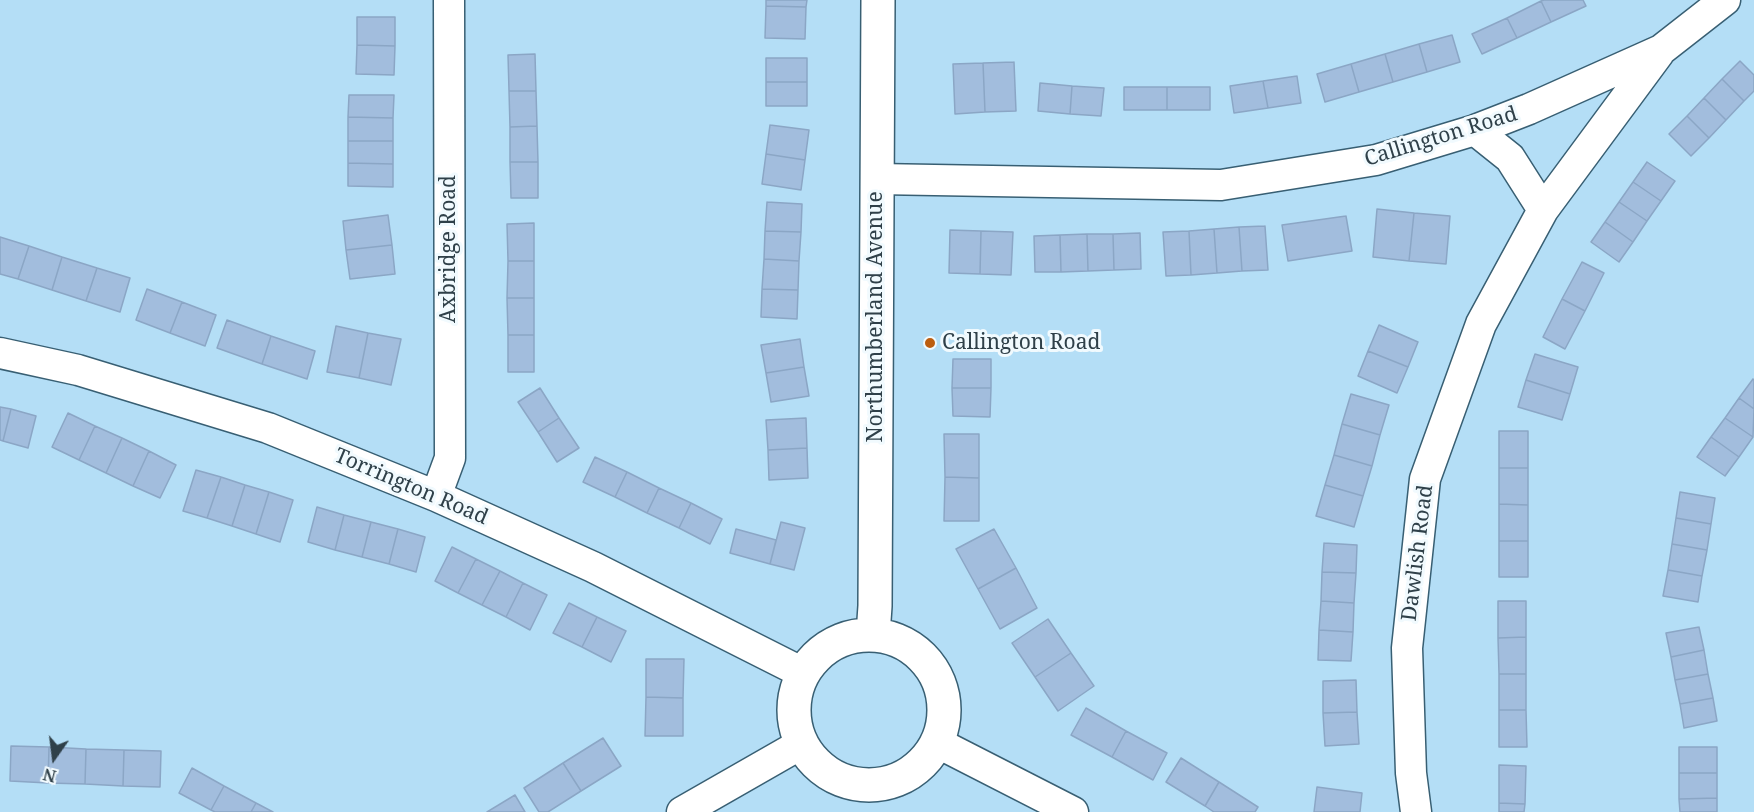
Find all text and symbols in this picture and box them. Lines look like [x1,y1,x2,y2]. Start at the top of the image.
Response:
street label: Callington Road [1362,102,1520,172]
street label: Axbridge Road [436,175,462,323]
street label: Northumberland Avenue [863,191,889,443]
place label: Callington Road [942,330,1100,356]
marker: Callington Road [923,336,937,350]
street label: Torrington Road [330,443,492,531]
street label: Dawlish Road [1397,483,1439,623]
north arrow [24,728,84,788]
text: N [41,763,58,788]

